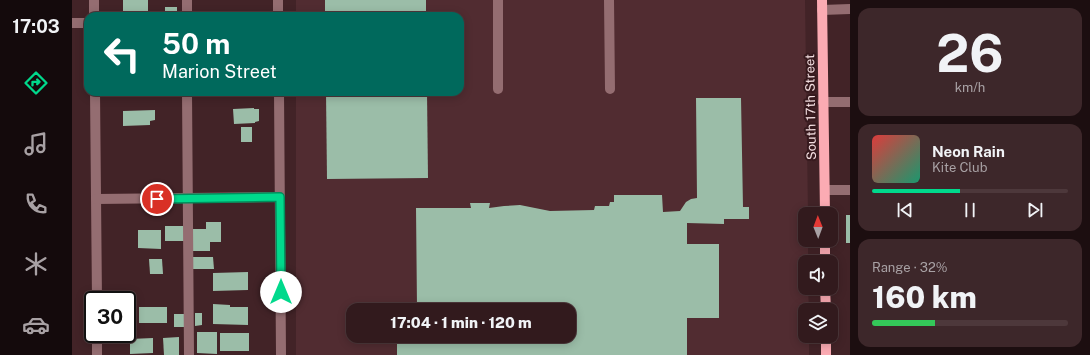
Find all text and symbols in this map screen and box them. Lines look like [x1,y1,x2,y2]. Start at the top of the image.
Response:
text: 17:03 [12,16,60,37]
text: 26 [936,23,1004,84]
text: 50 m [162,27,230,60]
icon: left [96,28,148,80]
street label: South 17th Street [802,54,819,160]
text: Marion Street [162,61,277,82]
icon: directions [22,69,50,97]
text: km/h [955,80,985,95]
icon: music [22,130,50,158]
text: Neon Rain [932,143,1005,160]
text: Kite Club [932,160,987,175]
pin [140,182,174,216]
icon: arrive [146,188,168,210]
icon: phone [22,190,50,218]
icon: previous [894,199,916,221]
icon: pause [959,199,981,221]
icon: next [1024,199,1046,221]
north arrow [798,207,838,247]
map controls [798,207,838,343]
icon: climate [22,250,50,278]
button: sound [798,255,838,295]
text: Range · 32% [872,260,947,275]
position arrow [260,271,302,313]
text: 160 km [872,279,977,315]
speed limit sign: 30 [84,291,136,343]
button: layers [798,303,838,343]
icon: car [22,311,50,339]
text: 17:04 · 1 min · 120 m [390,314,532,331]

